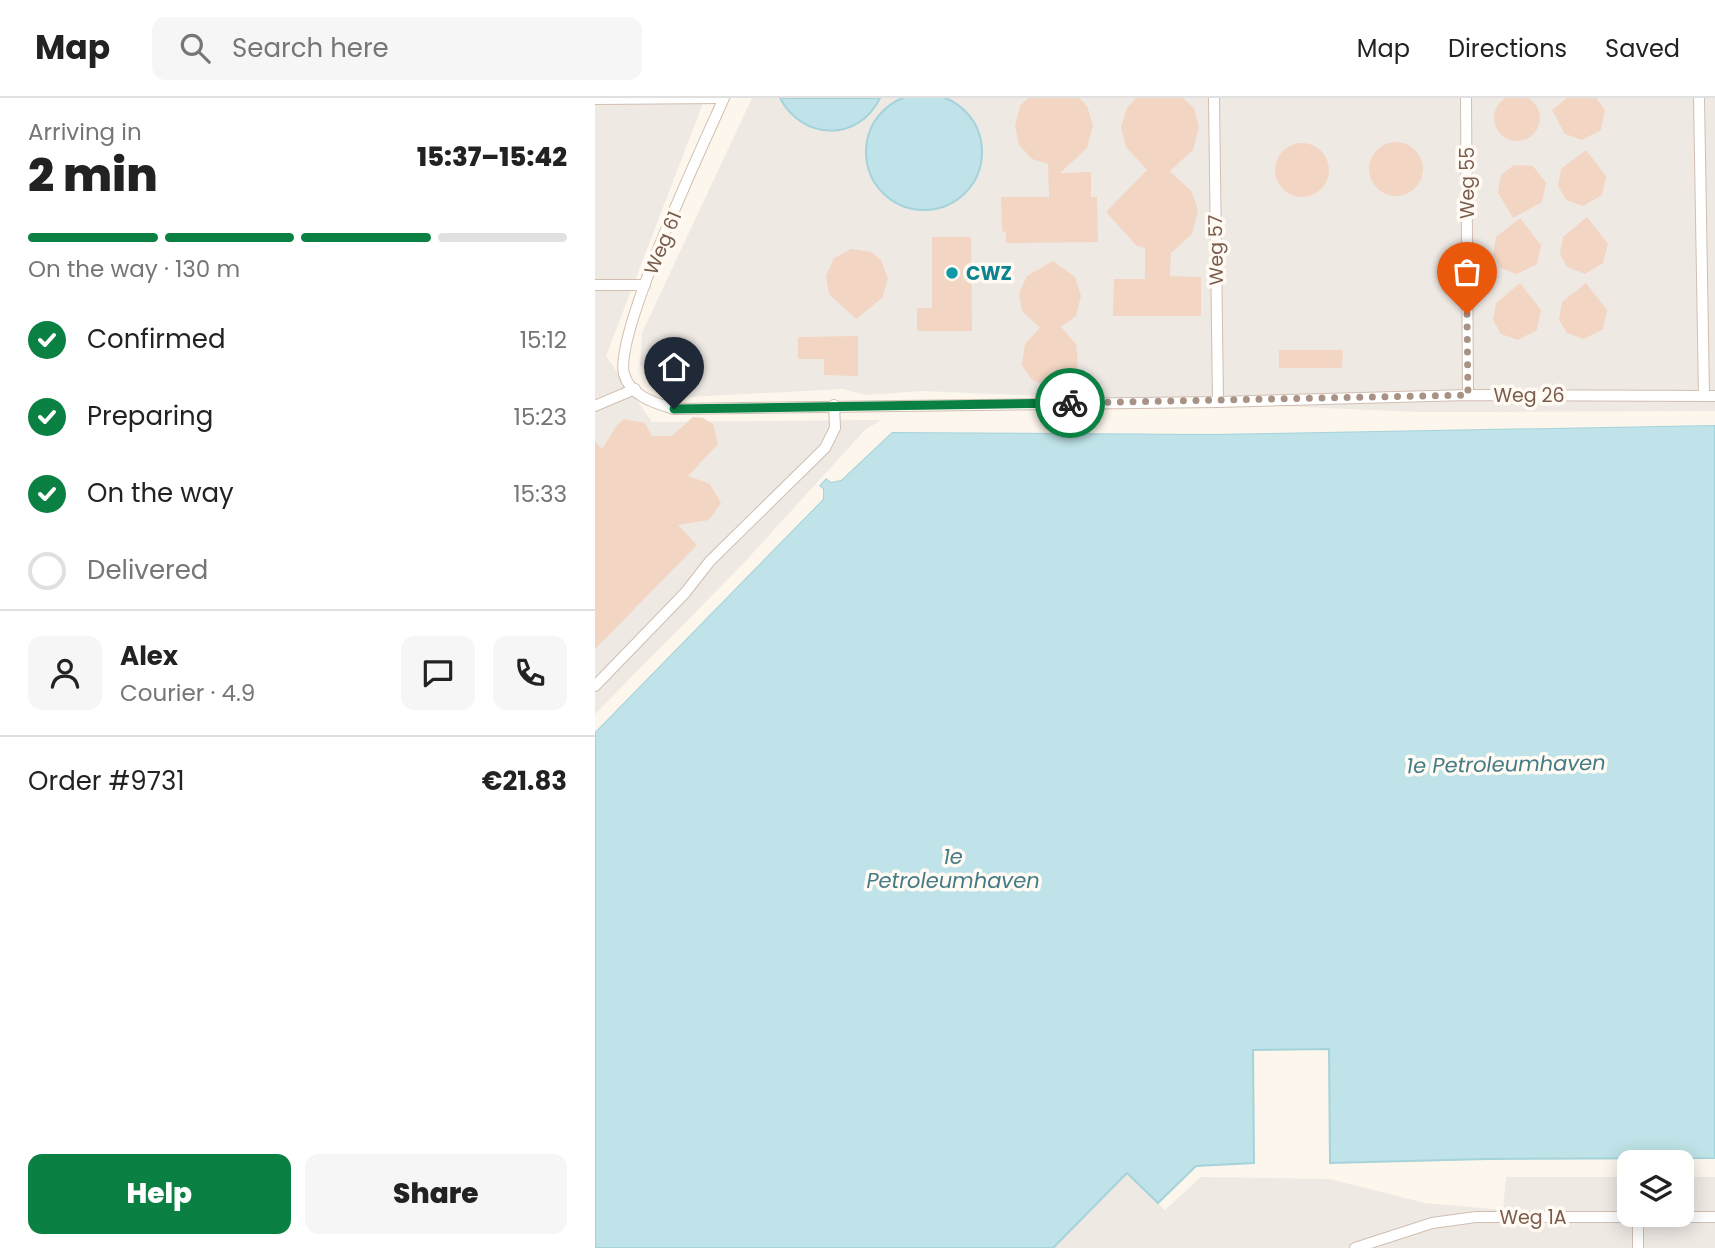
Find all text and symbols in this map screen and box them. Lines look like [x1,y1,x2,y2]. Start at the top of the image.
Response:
search box [152,17,642,80]
text: Map [35,24,110,71]
icon: search [176,29,214,67]
text: Search here [232,30,389,66]
text: Map [1357,32,1410,65]
text: Directions [1448,32,1567,65]
text: Saved [1605,32,1680,65]
text: Arriving in [28,116,142,148]
text: 15:37–15:42 [417,139,567,175]
text: 2 min [28,143,158,207]
street label: Weg 55 [1454,147,1481,219]
street label: Weg 61 [638,207,688,279]
street label: Weg 57 [1202,214,1230,286]
pin [1437,242,1497,314]
text: On the way · 130 m [28,253,240,285]
icon: bag [1448,253,1486,291]
place label: CWZ [966,260,1012,287]
marker: CWZ [944,265,960,281]
icon: check [28,321,66,359]
text: Confirmed [87,321,225,357]
text: 15:12 [520,324,567,356]
pin [644,337,704,409]
icon: home [655,348,693,386]
courier [1035,368,1105,438]
street label: Weg 26 [1493,382,1565,409]
icon: bike [1051,384,1089,422]
icon: check [28,398,66,436]
text: Preparing [87,398,213,434]
text: 15:23 [514,401,567,433]
icon: check [28,475,66,513]
text: On the way [87,475,234,511]
text: 15:33 [513,478,567,510]
text: Delivered [87,552,208,588]
button: person [28,636,102,710]
button: chat [401,636,475,710]
button: phone [493,636,567,710]
text: Alex [120,638,178,674]
text: Courier · 4.9 [120,677,255,709]
water label: 1e Petroleumhaven [1406,748,1606,780]
text: Order #9731 [28,763,185,799]
text: €21.83 [482,763,567,799]
water label: 1e Petroleumhaven [866,842,1040,895]
map controls [1617,1150,1694,1227]
button: layers [1617,1150,1694,1227]
button: Help [28,1154,291,1234]
button: Share [305,1154,567,1234]
street label: Weg 1A [1499,1204,1567,1231]

